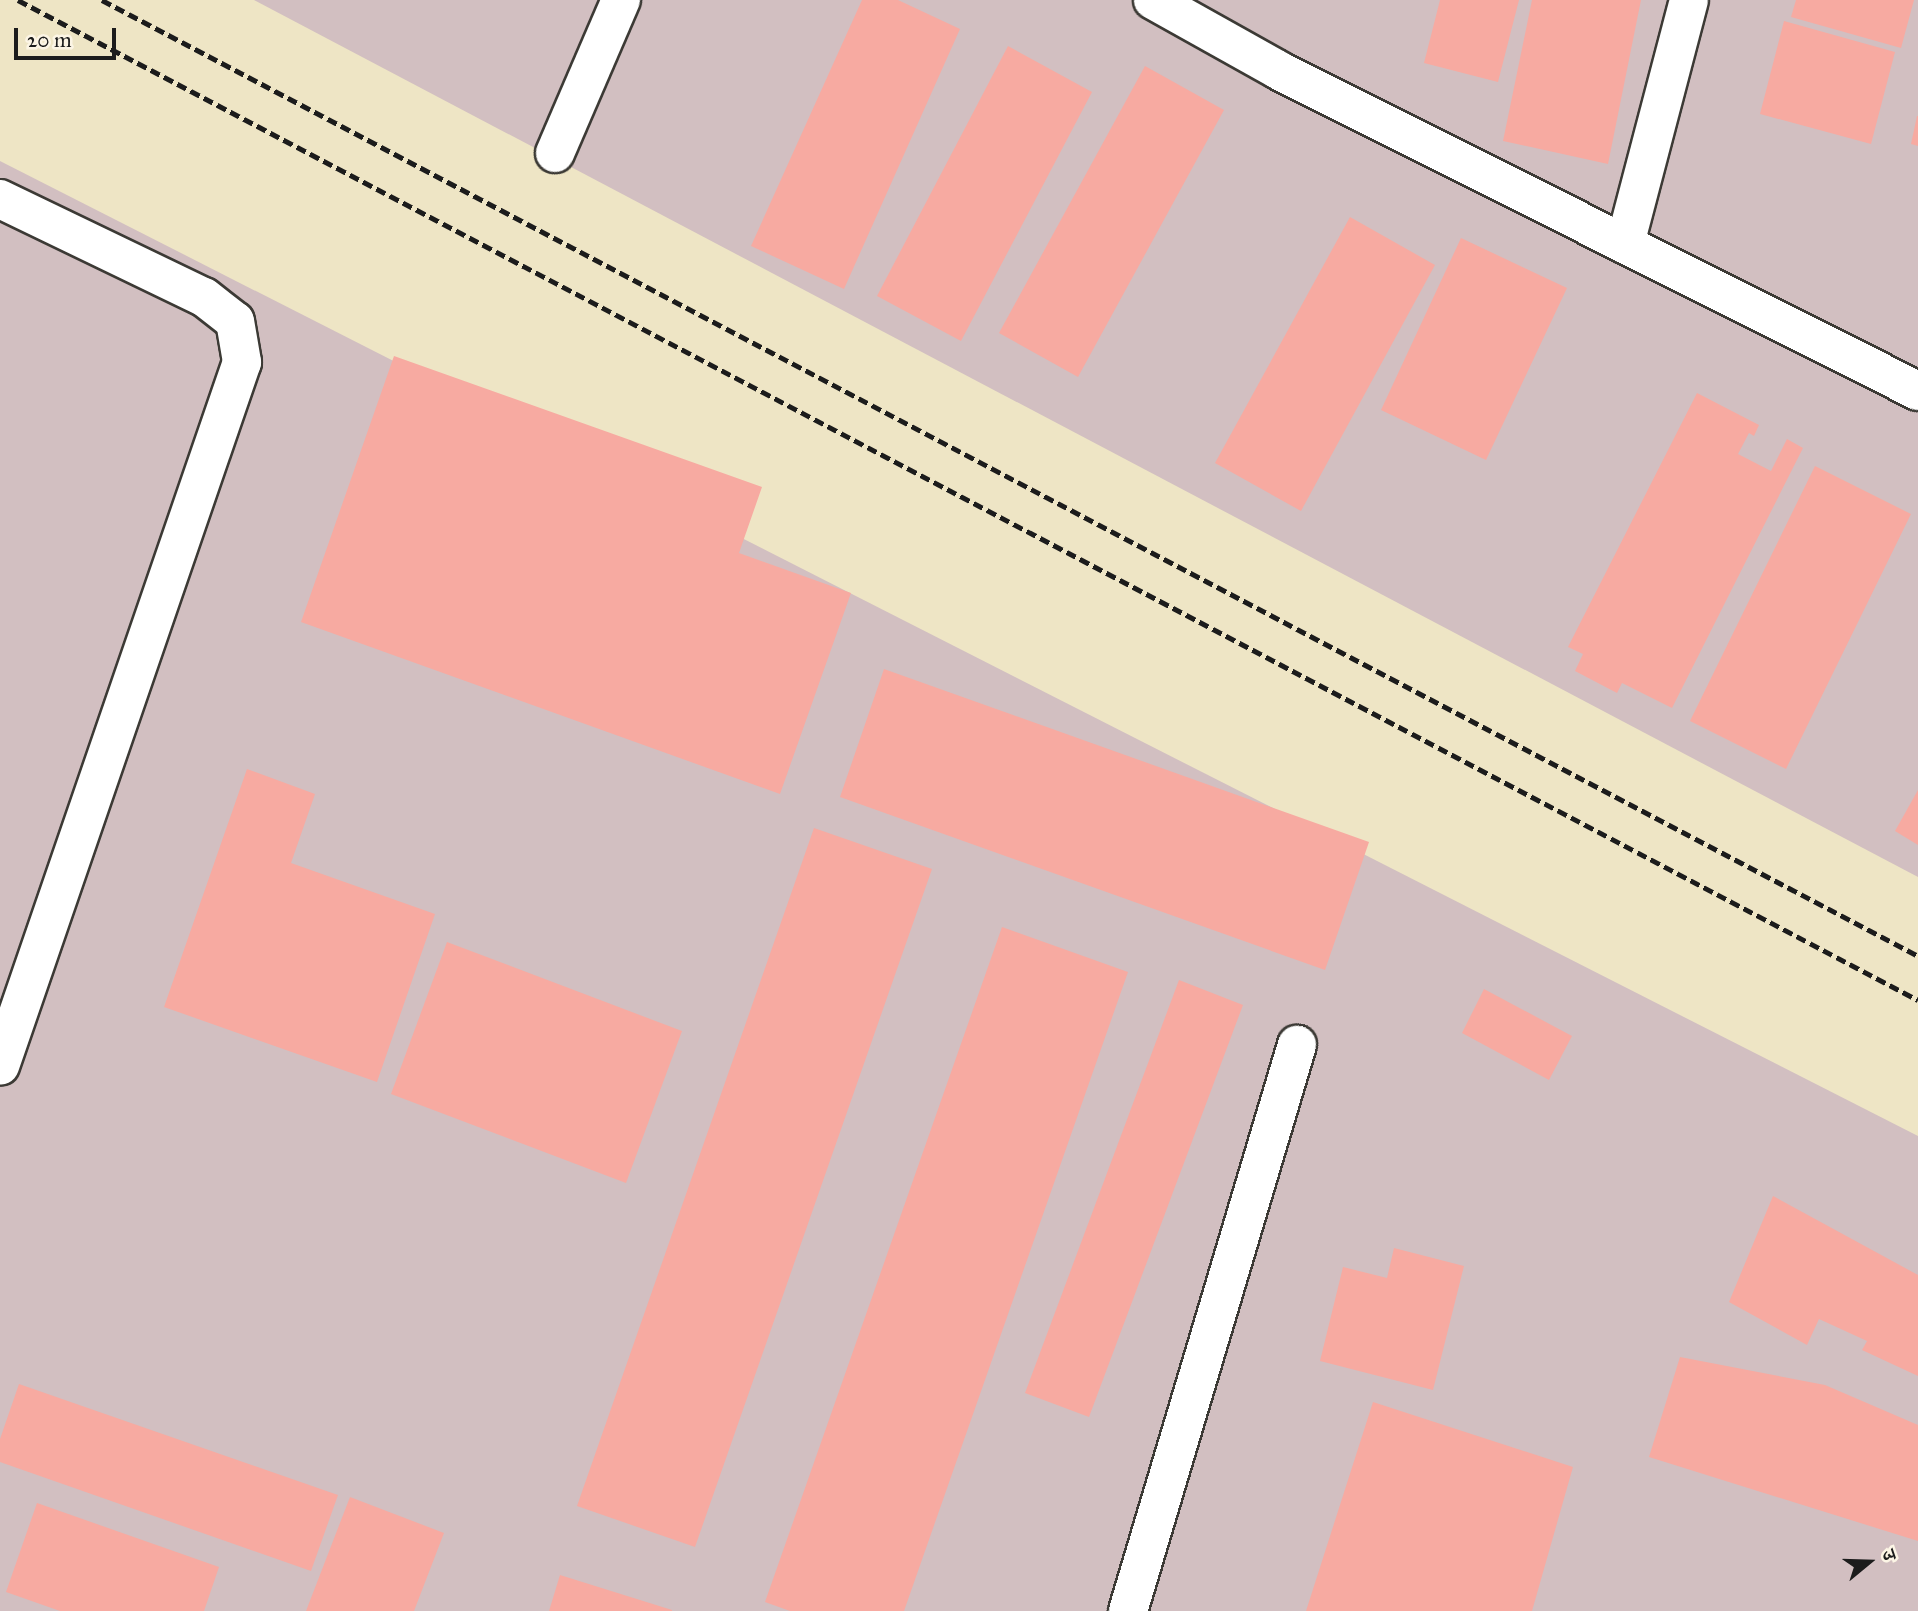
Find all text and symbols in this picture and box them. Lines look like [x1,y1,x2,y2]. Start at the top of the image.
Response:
scale bar [18,14,119,58]
text: 20 m [27,27,72,53]
north arrow [1834,1527,1904,1597]
text: उ [1877,1547,1902,1563]

